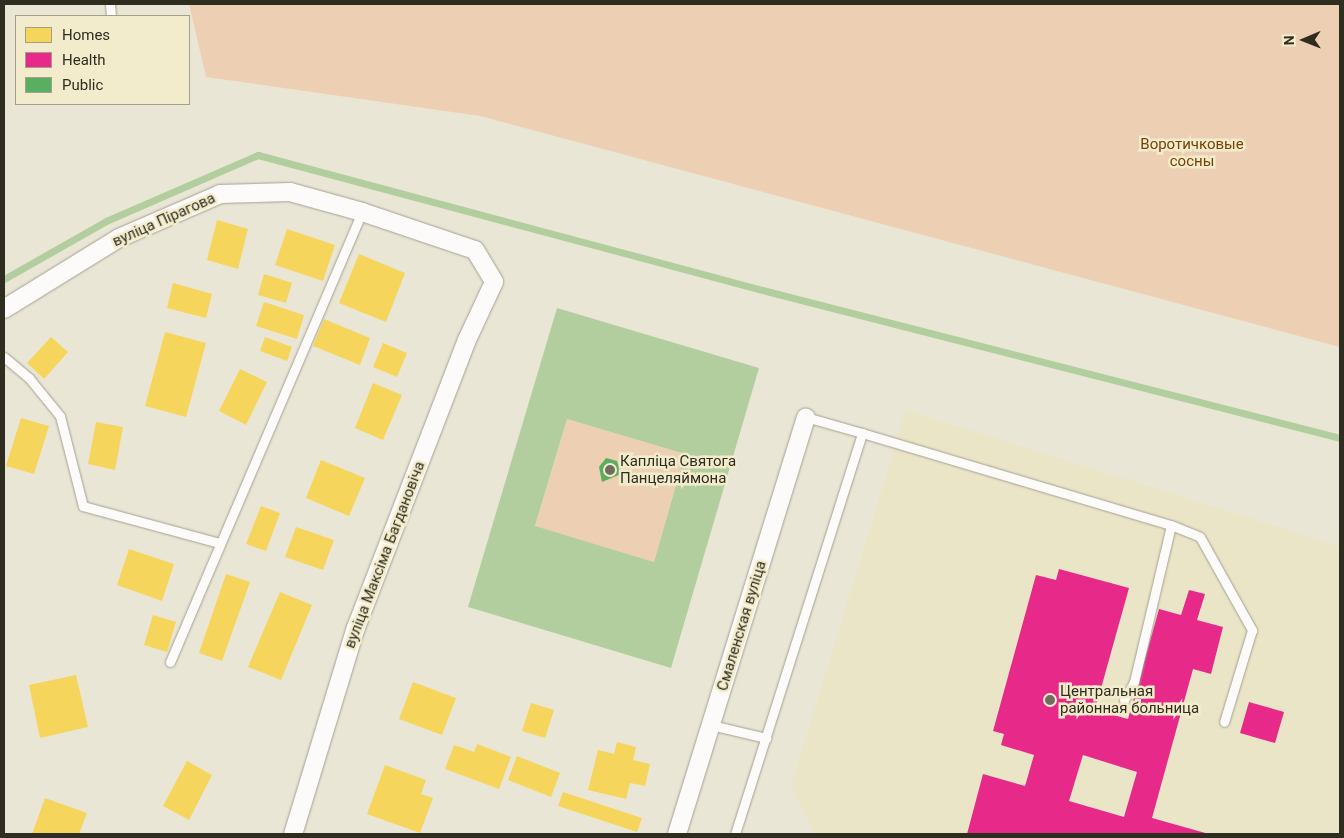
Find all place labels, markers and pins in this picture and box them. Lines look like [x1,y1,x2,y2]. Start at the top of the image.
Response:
place label: Капліца Святога Панцеляймона [620,452,736,487]
marker: Капліца Святога Панцеляймона [604,464,616,476]
place label: Центральная районная больница [1060,682,1199,717]
marker: Центральная районная больница [1044,694,1056,706]

